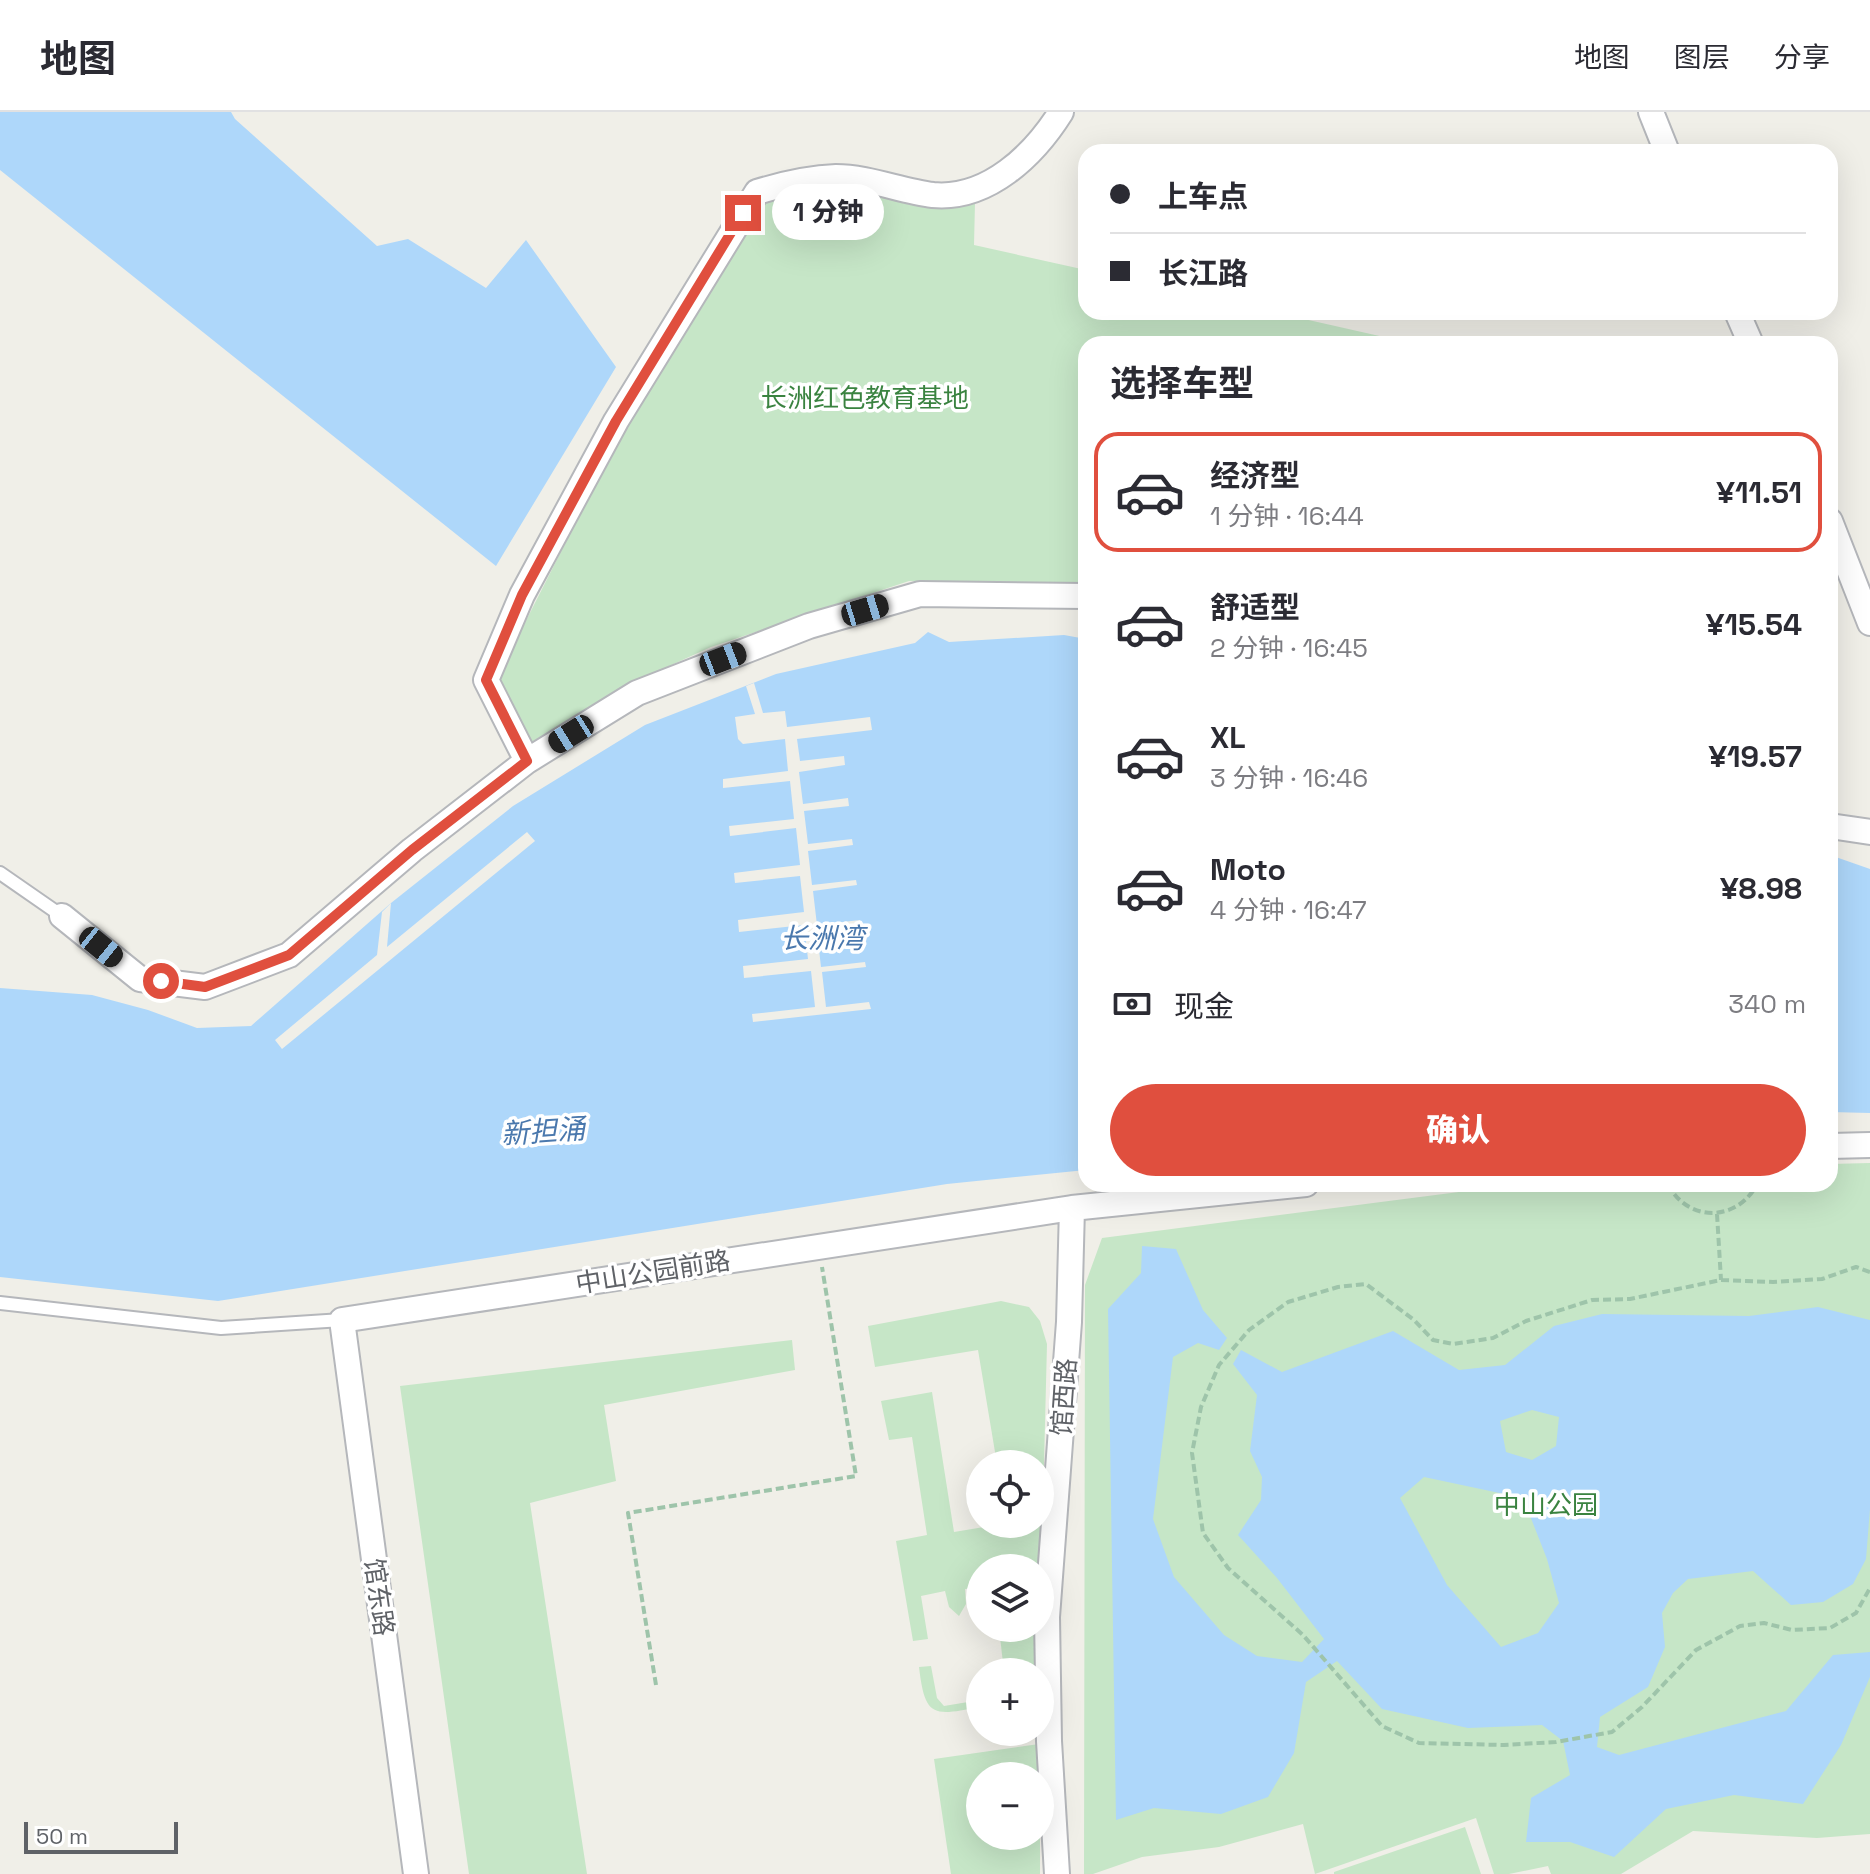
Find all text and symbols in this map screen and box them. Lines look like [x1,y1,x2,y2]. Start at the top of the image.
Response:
text: 地图 [40,35,116,83]
text: 地图 [1574,39,1630,75]
text: 图层 [1674,39,1730,75]
text: 分享 [1774,39,1830,75]
text: 上车点 [1158,177,1248,216]
callout: 1 分钟 [771,185,883,241]
route end [725,195,761,231]
text: 1 分钟 [793,195,863,229]
text: 长江路 [1158,254,1248,293]
text: 选择车型 [1110,361,1254,407]
park label: 长洲红色教育基地 [761,381,969,415]
icon: car [1114,456,1186,528]
text: 经济型 [1210,456,1300,495]
text: ¥11.51 [1716,473,1802,512]
text: 1 分钟 · 16:44 [1210,499,1364,533]
icon: car [1114,588,1186,660]
text: 舒适型 [1210,588,1300,627]
car [839,592,891,628]
text: ¥15.54 [1706,605,1802,644]
text: 2 分钟 · 16:45 [1210,631,1368,665]
car [696,639,750,679]
car [544,711,598,757]
text: XL [1210,718,1246,757]
icon: car [1114,720,1186,792]
text: ¥19.57 [1708,737,1802,776]
text: 3 分钟 · 16:46 [1210,761,1368,795]
text: Moto [1210,850,1286,889]
icon: car [1114,852,1186,924]
text: ¥8.98 [1720,869,1802,908]
text: 4 分钟 · 16:47 [1210,893,1367,927]
water label: 长洲湾 [780,920,868,956]
car [75,923,127,971]
route start [143,963,179,999]
icon: cash [1110,982,1154,1026]
text: 现金 [1174,987,1234,1026]
text: 340 m [1728,987,1806,1021]
button: 确认 [1110,1084,1806,1176]
water label: 新担涌 [500,1110,589,1152]
street label: 中山公园前路 [573,1243,733,1301]
street label: 馆西路 [1044,1357,1084,1437]
map controls [966,1450,1054,1850]
button: locate [966,1450,1054,1538]
park label: 中山公园 [1494,1488,1598,1522]
button: layers [966,1554,1054,1642]
street label: 馆东路 [357,1556,401,1638]
button: + [966,1658,1054,1746]
button: − [966,1762,1054,1850]
scale bar [24,1818,178,1854]
text: 50 m [36,1822,88,1850]

